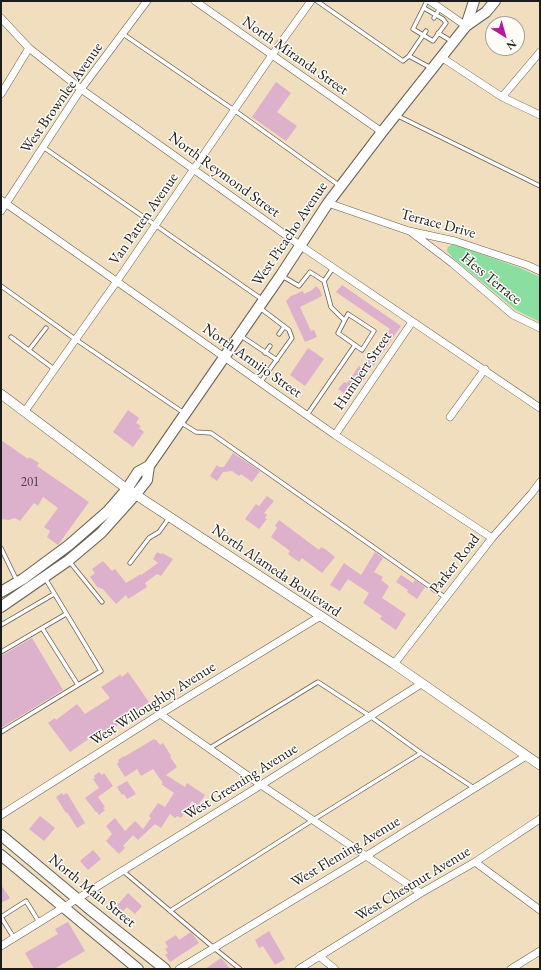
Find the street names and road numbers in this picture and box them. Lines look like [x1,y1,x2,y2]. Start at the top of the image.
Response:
street label: North Miranda Street [238,13,352,99]
street label: West Brownlee Avenue [17,39,107,157]
street label: North Reymond Street [165,129,283,221]
street label: Van Patten Avenue [106,170,182,268]
street label: West Picacho Avenue [248,178,332,290]
street label: Terrace Drive [398,205,478,243]
street label: Hess Terrace [457,249,525,309]
street label: North Armijo Street [199,320,305,402]
street label: Humbert Street [330,328,396,414]
street label: North Alameda Boulevard [208,521,344,621]
street label: Parker Road [426,531,484,597]
street label: West Willoughby Avenue [87,658,219,750]
street label: West Greening Avenue [181,740,301,824]
street label: West Fleming Avenue [288,812,404,892]
street label: West Chestnut Avenue [352,843,474,925]
street label: North Main Street [45,850,139,932]

